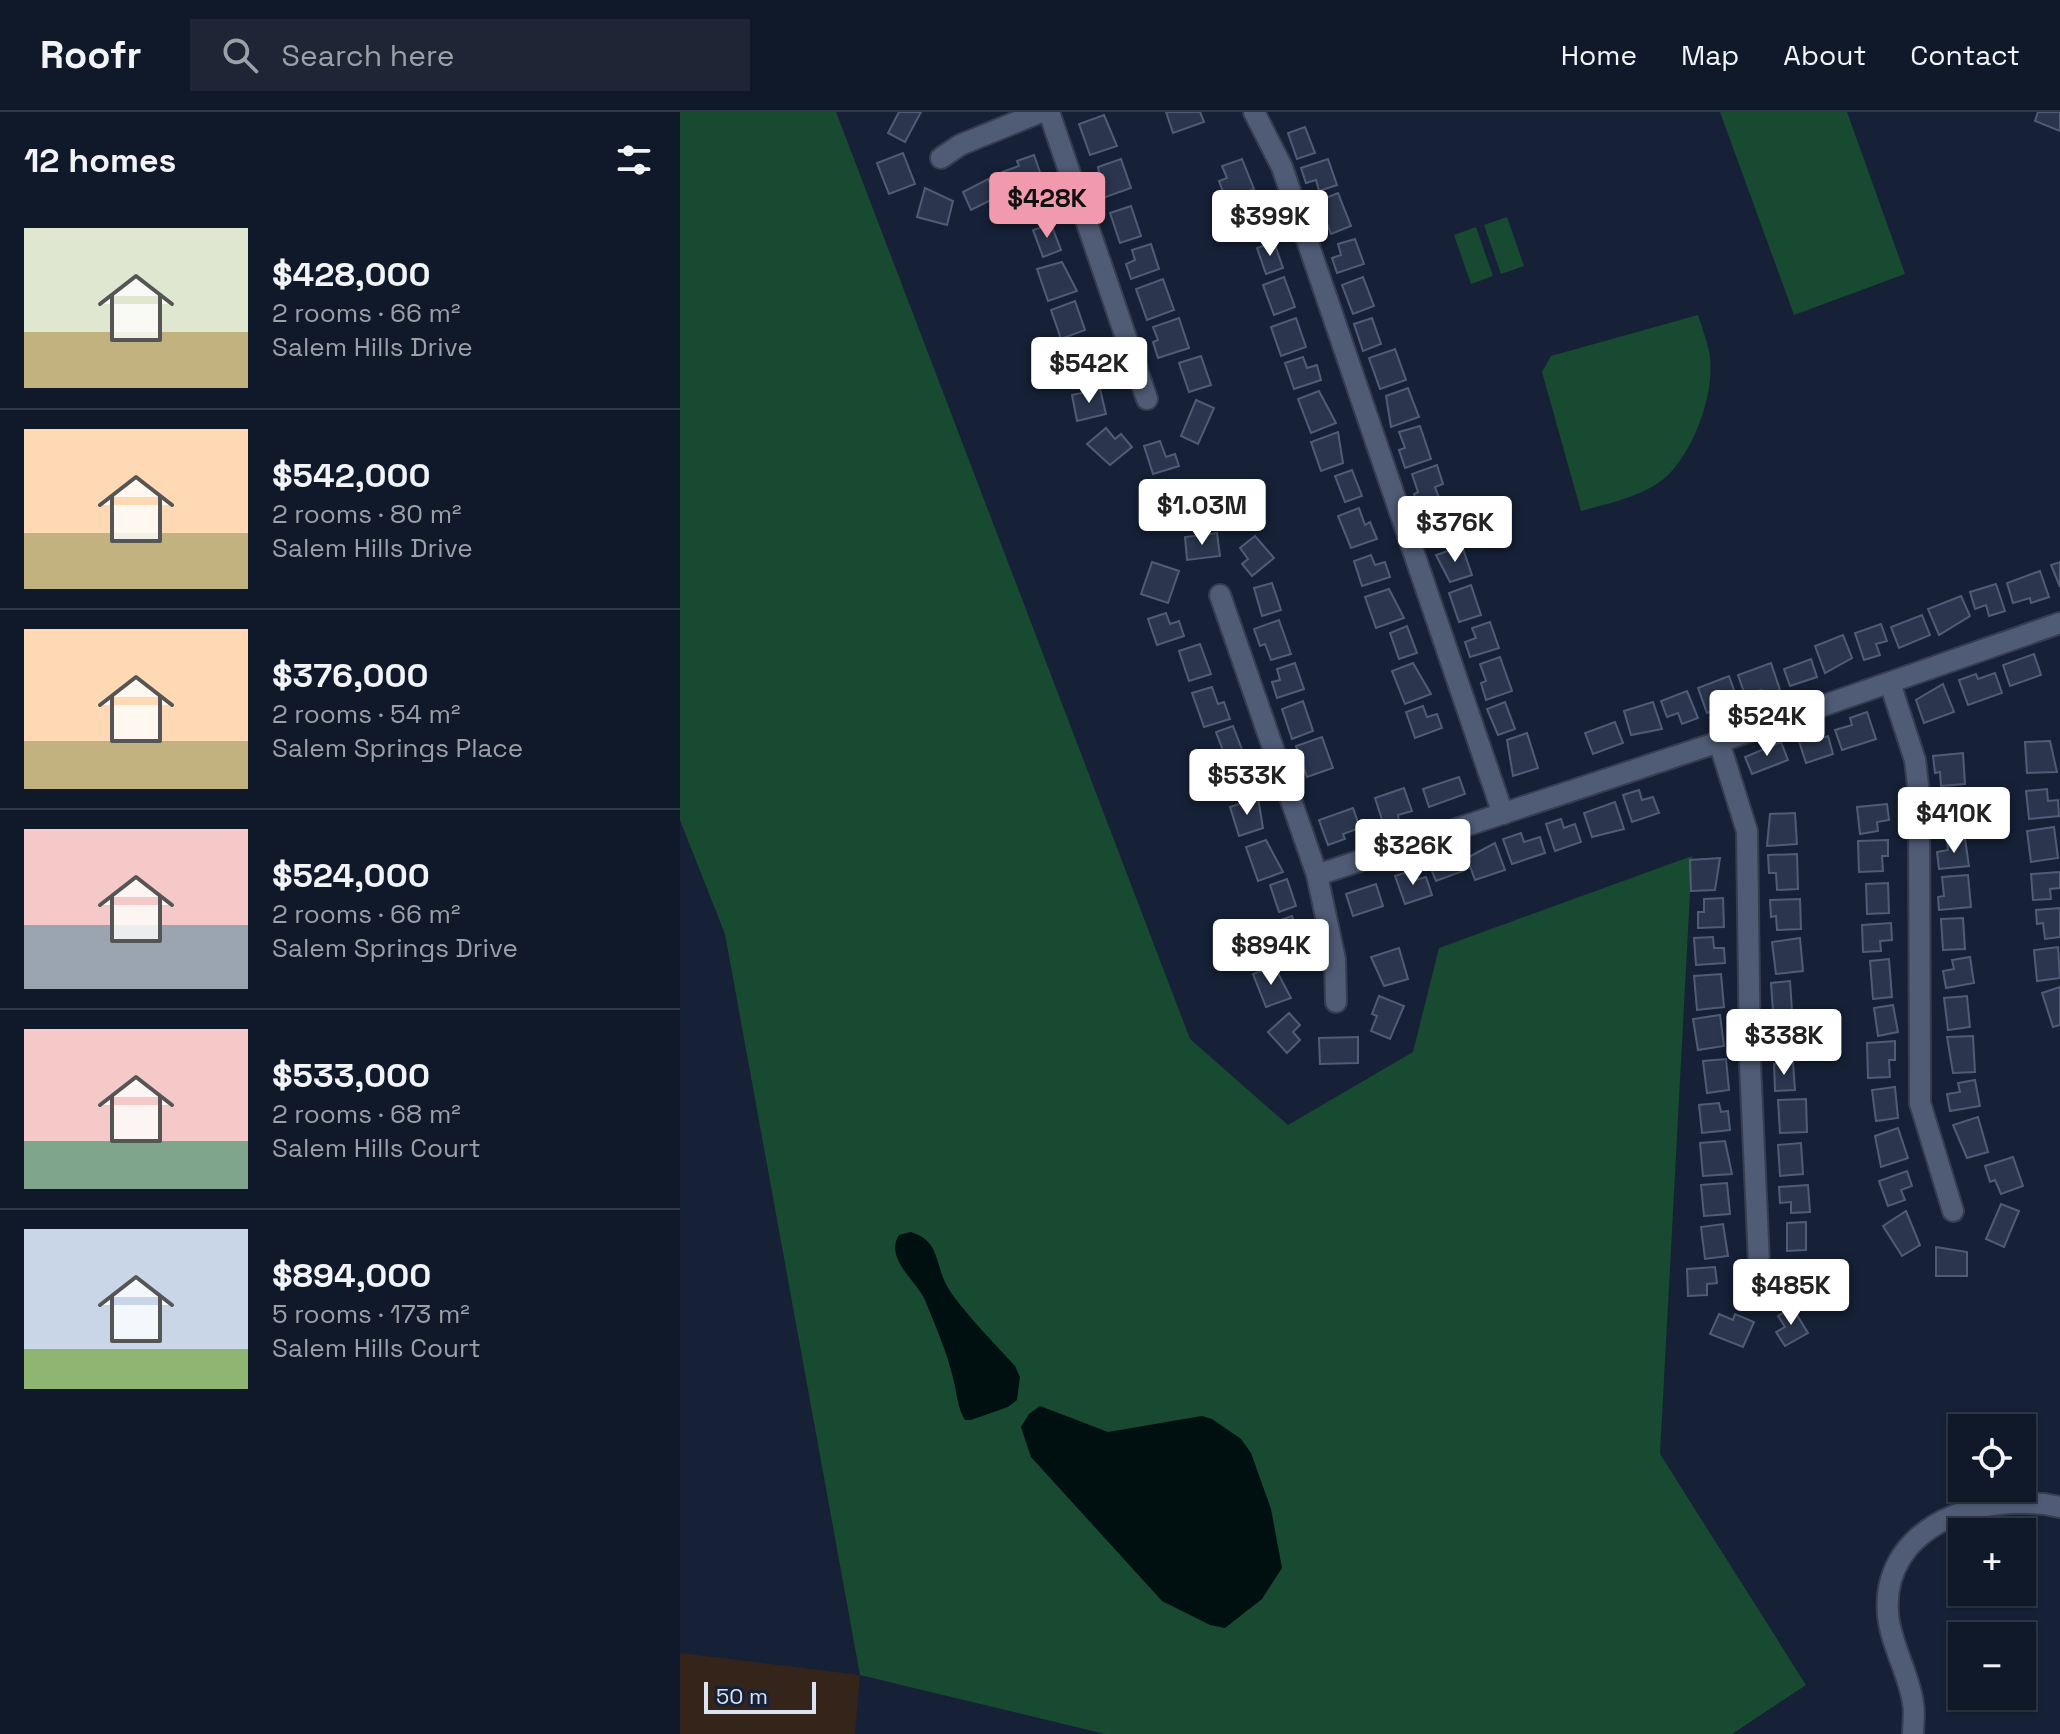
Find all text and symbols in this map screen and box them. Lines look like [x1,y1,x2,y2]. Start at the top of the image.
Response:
search box [190,19,750,91]
text: Roofr [40,31,142,79]
icon: search [218,33,262,77]
text: Search here [282,36,454,75]
text: Home [1561,37,1637,73]
text: Map [1681,37,1739,73]
text: About [1783,37,1866,73]
text: Contact [1910,37,2020,73]
icon: filters [612,138,656,182]
text: 12 homes [24,139,176,182]
pin: $428K [991,172,1103,240]
text: $428K [1007,181,1087,215]
pin: $399K [1214,190,1326,258]
text: $399K [1230,199,1310,233]
text: $428,000 [272,253,431,296]
icon: home [88,260,184,356]
text: 2 rooms · 66 m² [272,296,461,330]
text: Salem Hills Drive [272,330,473,364]
pin: $542K [1033,337,1145,405]
text: $542K [1049,346,1129,380]
text: $542,000 [272,454,431,497]
icon: home [88,461,184,557]
pin: $1.03M [1137,479,1267,547]
text: $1.03M [1157,488,1247,522]
pin: $376K [1399,496,1511,564]
text: 2 rooms · 80 m² [272,497,462,531]
text: $376K [1416,505,1494,539]
text: Salem Hills Drive [272,531,473,565]
text: $376,000 [272,654,429,697]
icon: home [88,661,184,757]
pin: $524K [1711,690,1823,758]
text: 2 rooms · 54 m² [272,697,461,731]
text: $524K [1728,699,1807,733]
text: Salem Springs Place [272,731,523,765]
pin: $533K [1191,749,1303,817]
text: $533K [1207,758,1287,792]
pin: $410K [1898,787,2010,855]
text: $410K [1916,796,1992,830]
pin: $326K [1357,819,1469,887]
text: $326K [1373,828,1453,862]
text: $524,000 [272,854,430,897]
icon: home [88,861,184,957]
text: 2 rooms · 66 m² [272,897,461,931]
pin: $894K [1215,919,1327,987]
text: $894K [1231,928,1311,962]
text: Salem Springs Drive [272,931,518,965]
pin: $338K [1728,1009,1840,1077]
text: $338K [1744,1018,1824,1052]
text: $533,000 [272,1054,430,1097]
icon: home [88,1061,184,1157]
text: 2 rooms · 68 m² [272,1097,461,1131]
text: Salem Hills Court [272,1131,481,1165]
text: $894,000 [272,1254,431,1297]
pin: $485K [1735,1259,1847,1327]
icon: home [88,1261,184,1357]
text: $485K [1751,1268,1831,1302]
text: 5 rooms · 173 m² [272,1297,470,1331]
text: Salem Hills Court [272,1331,481,1365]
map controls [1948,1414,2036,1710]
button: locate [1948,1414,2036,1502]
button: + [1948,1518,2036,1606]
button: − [1948,1622,2036,1710]
scale bar [704,1678,816,1714]
text: 50 m [716,1682,768,1710]

